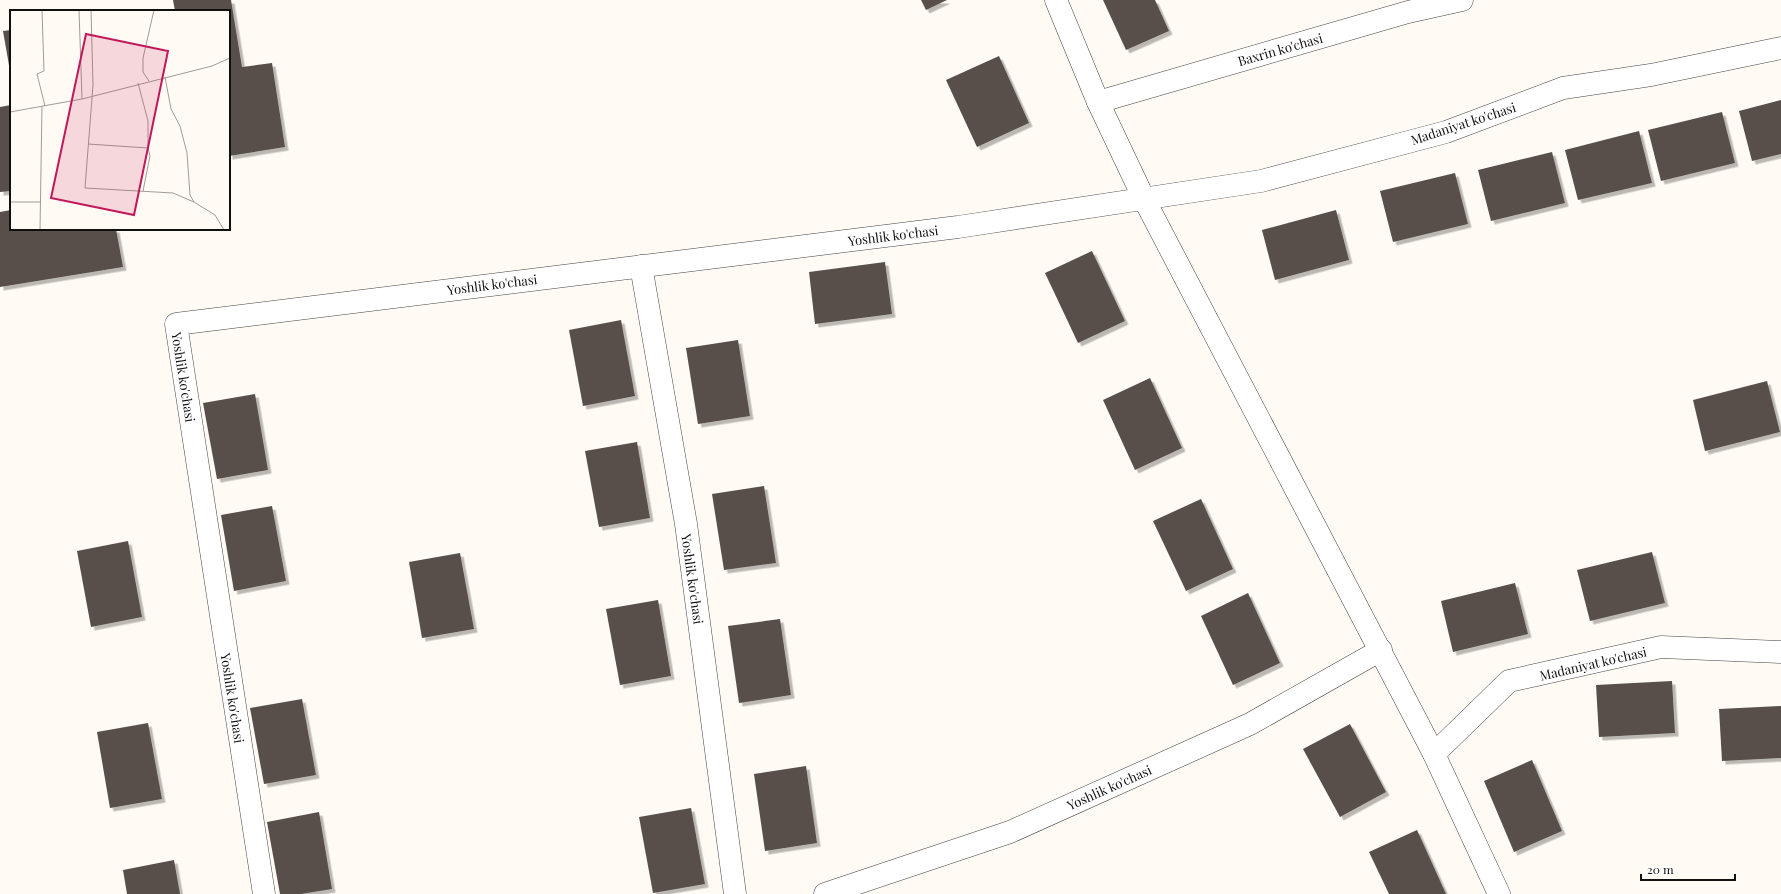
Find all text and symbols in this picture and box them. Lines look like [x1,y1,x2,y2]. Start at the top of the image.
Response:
inset map [10,10,230,230]
street label: Baxrin ko'chasi [1236,29,1325,69]
street label: Madaniyat ko'chasi [1408,98,1518,148]
street label: Yoshlik ko'chasi [846,221,939,249]
street label: Yoshlik ko'chasi [445,270,538,298]
street label: Yoshlik ko'chasi [168,330,200,423]
street label: Yoshlik ko'chasi [678,532,708,625]
street label: Madaniyat ko'chasi [1538,642,1648,684]
street label: Yoshlik ko'chasi [217,651,249,744]
street label: Yoshlik ko'chasi [1063,761,1154,814]
scale bar [1641,856,1735,882]
text: 20 m [1647,861,1674,877]

